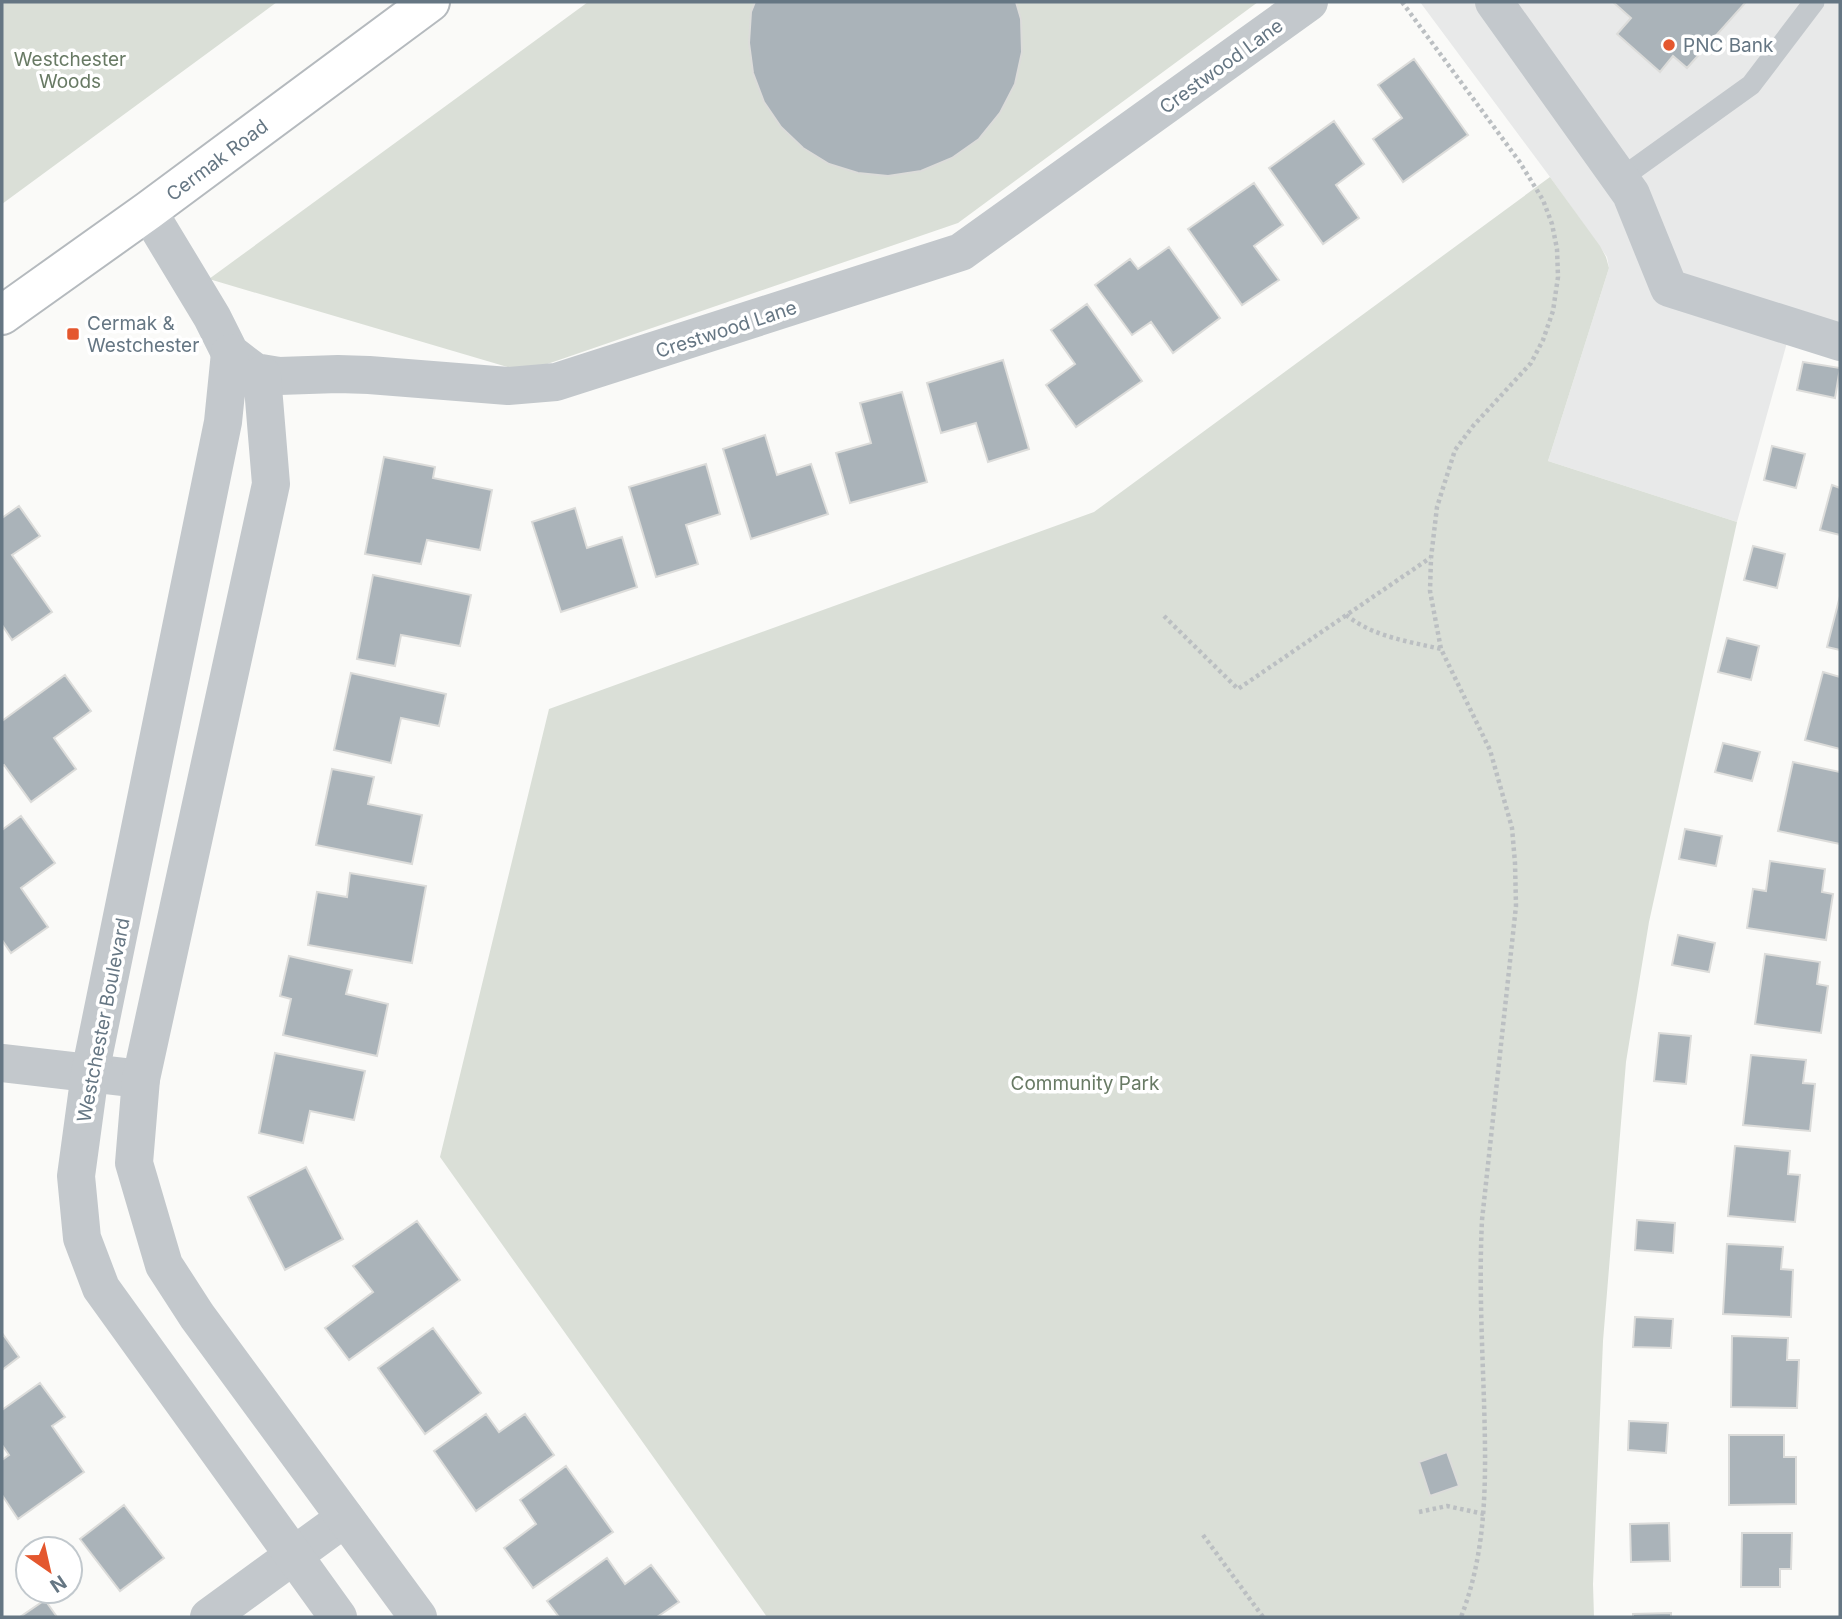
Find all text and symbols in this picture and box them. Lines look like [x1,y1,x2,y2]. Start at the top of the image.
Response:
street label: Crestwood Lane [1155,14,1288,119]
place label: PNC Bank [1683,34,1774,57]
marker: PNC Bank [1661,37,1677,53]
park label: Westchester Woods [14,48,126,93]
street label: Cermak Road [162,115,273,206]
street label: Crestwood Lane [653,296,800,363]
place label: Cermak & Westchester [87,312,199,357]
marker: Cermak & Westchester [65,326,81,342]
street label: Westchester Boulevard [72,916,135,1124]
park label: Community Park [1011,1072,1160,1095]
north arrow [14,1535,84,1605]
text: N [46,1570,71,1597]

